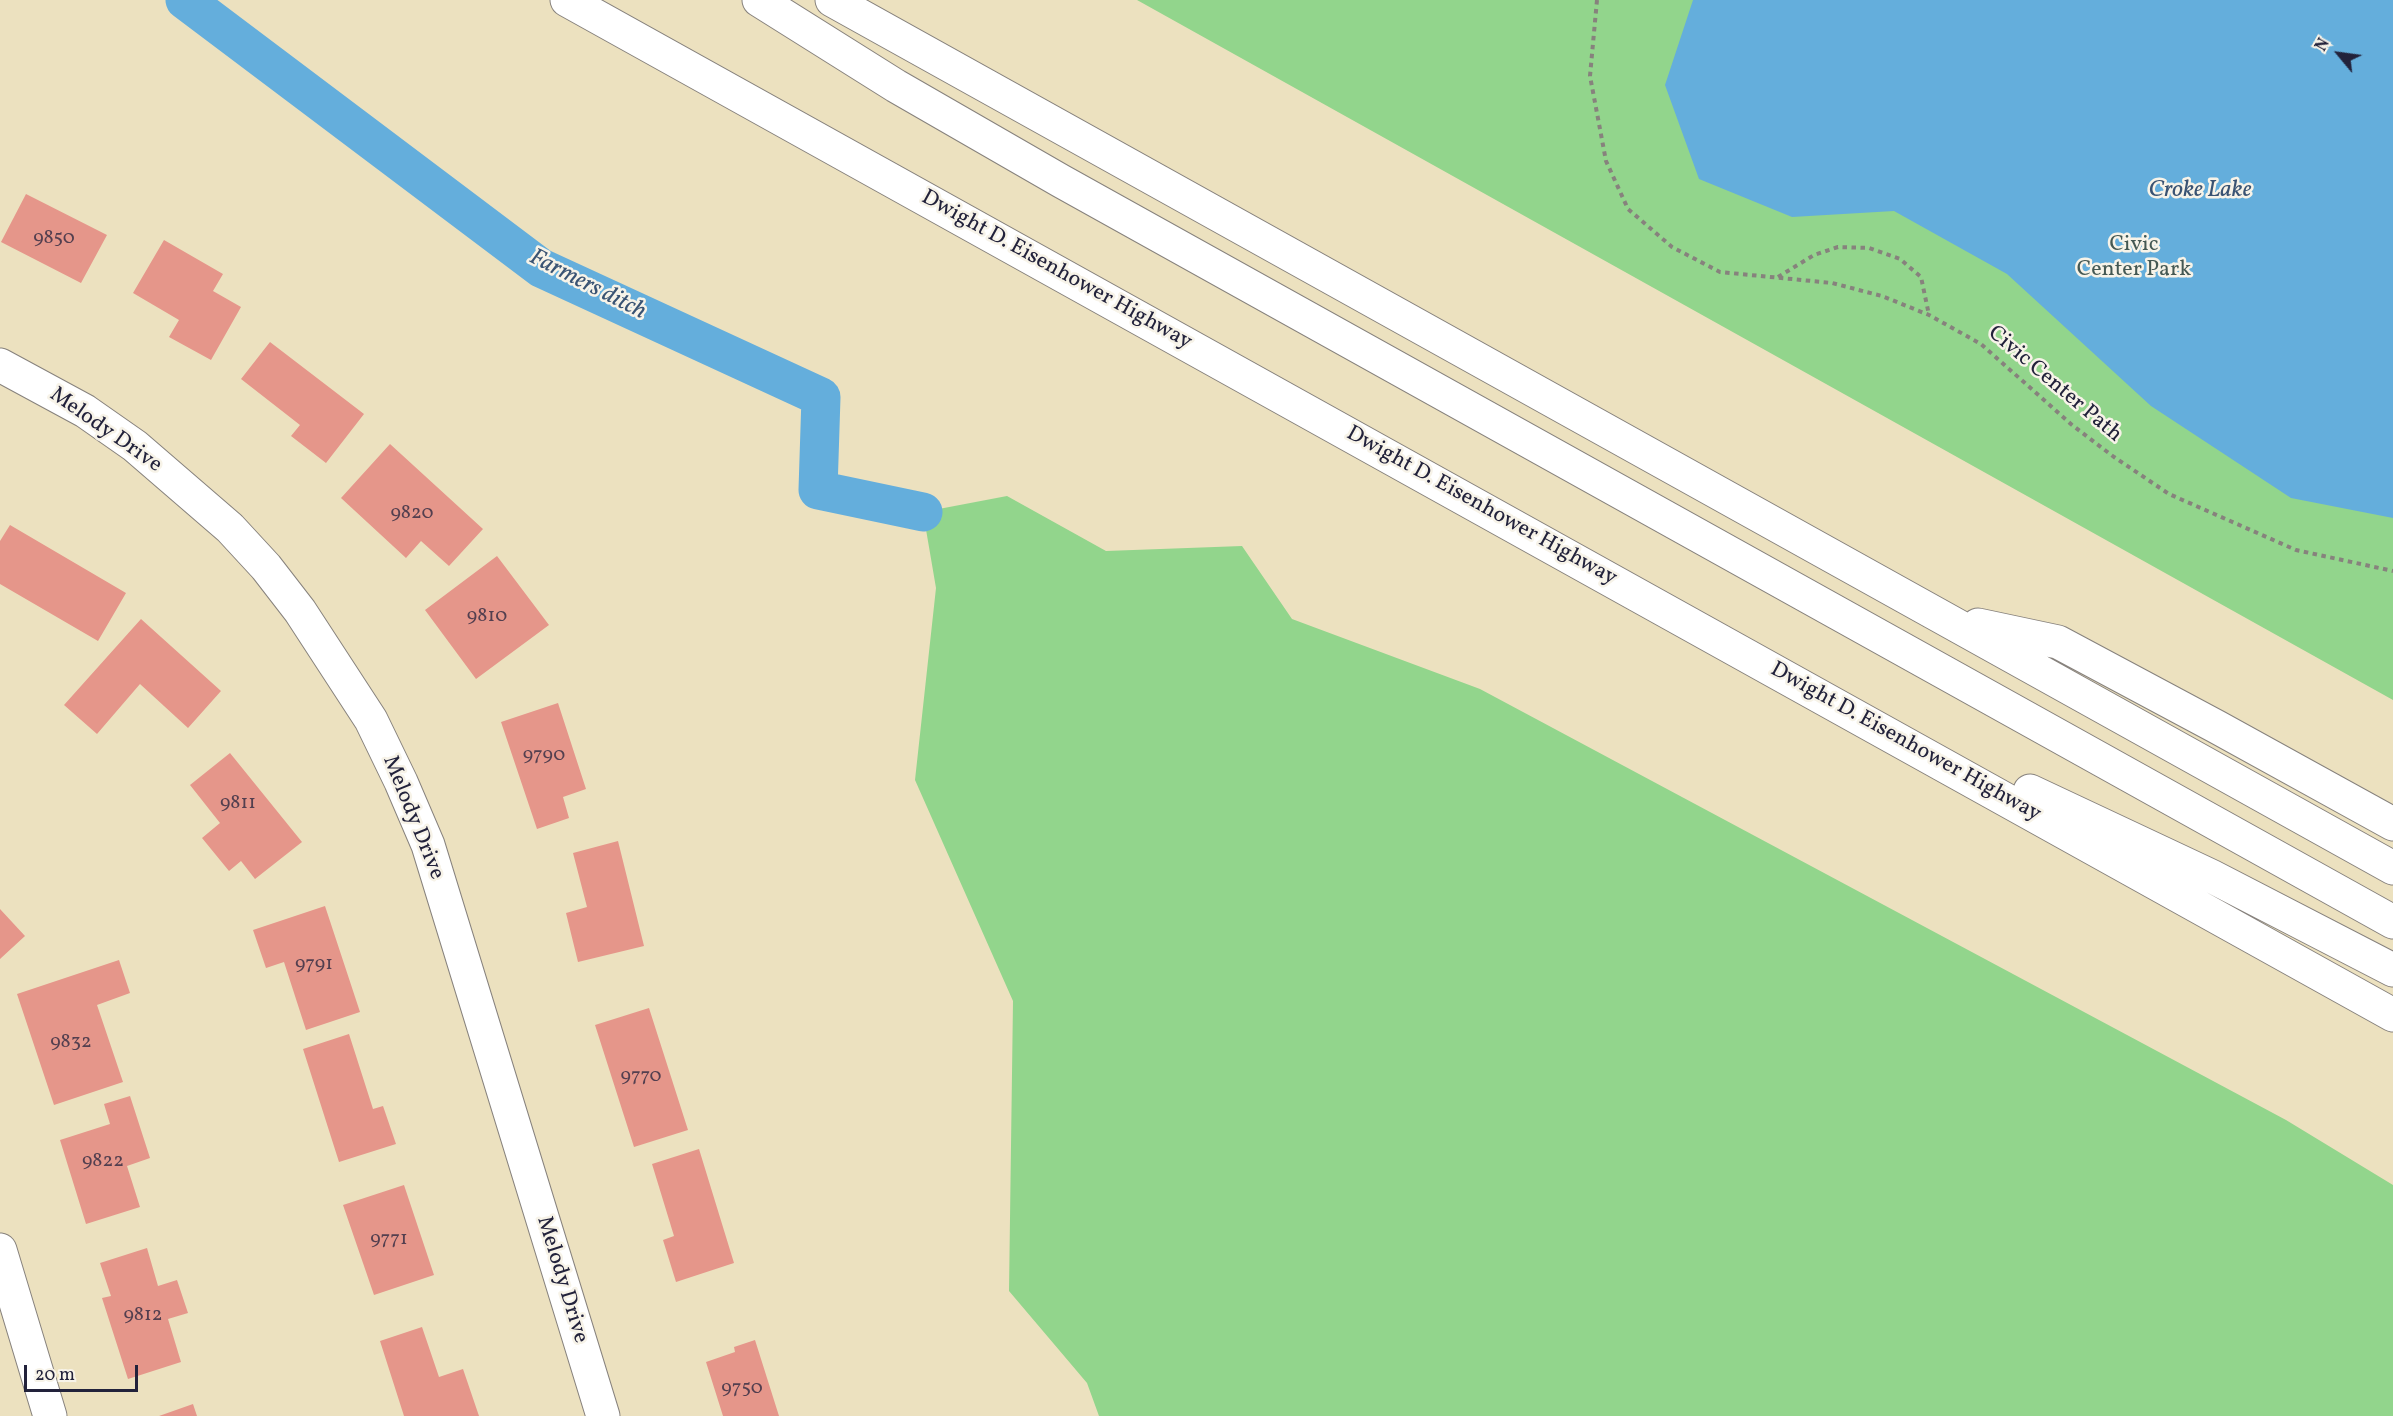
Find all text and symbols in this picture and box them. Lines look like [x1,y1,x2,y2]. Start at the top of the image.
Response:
north arrow [2309,24,2369,84]
text: N [2311,35,2336,56]
water label: Croke Lake [2149,178,2251,206]
street label: Dwight D. Eisenhower Highway [916,185,1196,357]
house number: 9850 [33,227,75,251]
park label: Civic Center Park [2077,233,2191,284]
water label: Farmers ditch [524,244,650,328]
street label: Civic Center Path [1981,321,2127,449]
street label: Melody Drive [44,383,166,479]
street label: Dwight D. Eisenhower Highway [1341,421,1621,593]
house number: 9820 [390,502,434,526]
house number: 9810 [467,605,507,629]
street label: Dwight D. Eisenhower Highway [1765,657,2045,829]
house number: 9790 [523,744,565,768]
street label: Melody Drive [375,752,449,884]
house number: 9811 [220,792,256,816]
house number: 9791 [295,953,333,977]
house number: 9832 [50,1031,92,1055]
house number: 9770 [621,1065,661,1089]
house number: 9822 [82,1150,124,1174]
street label: Melody Drive [529,1213,593,1347]
house number: 9771 [370,1228,408,1252]
house number: 9812 [123,1304,163,1328]
scale bar [27,1353,141,1391]
text: 20 m [35,1363,75,1388]
house number: 9750 [721,1377,763,1401]

